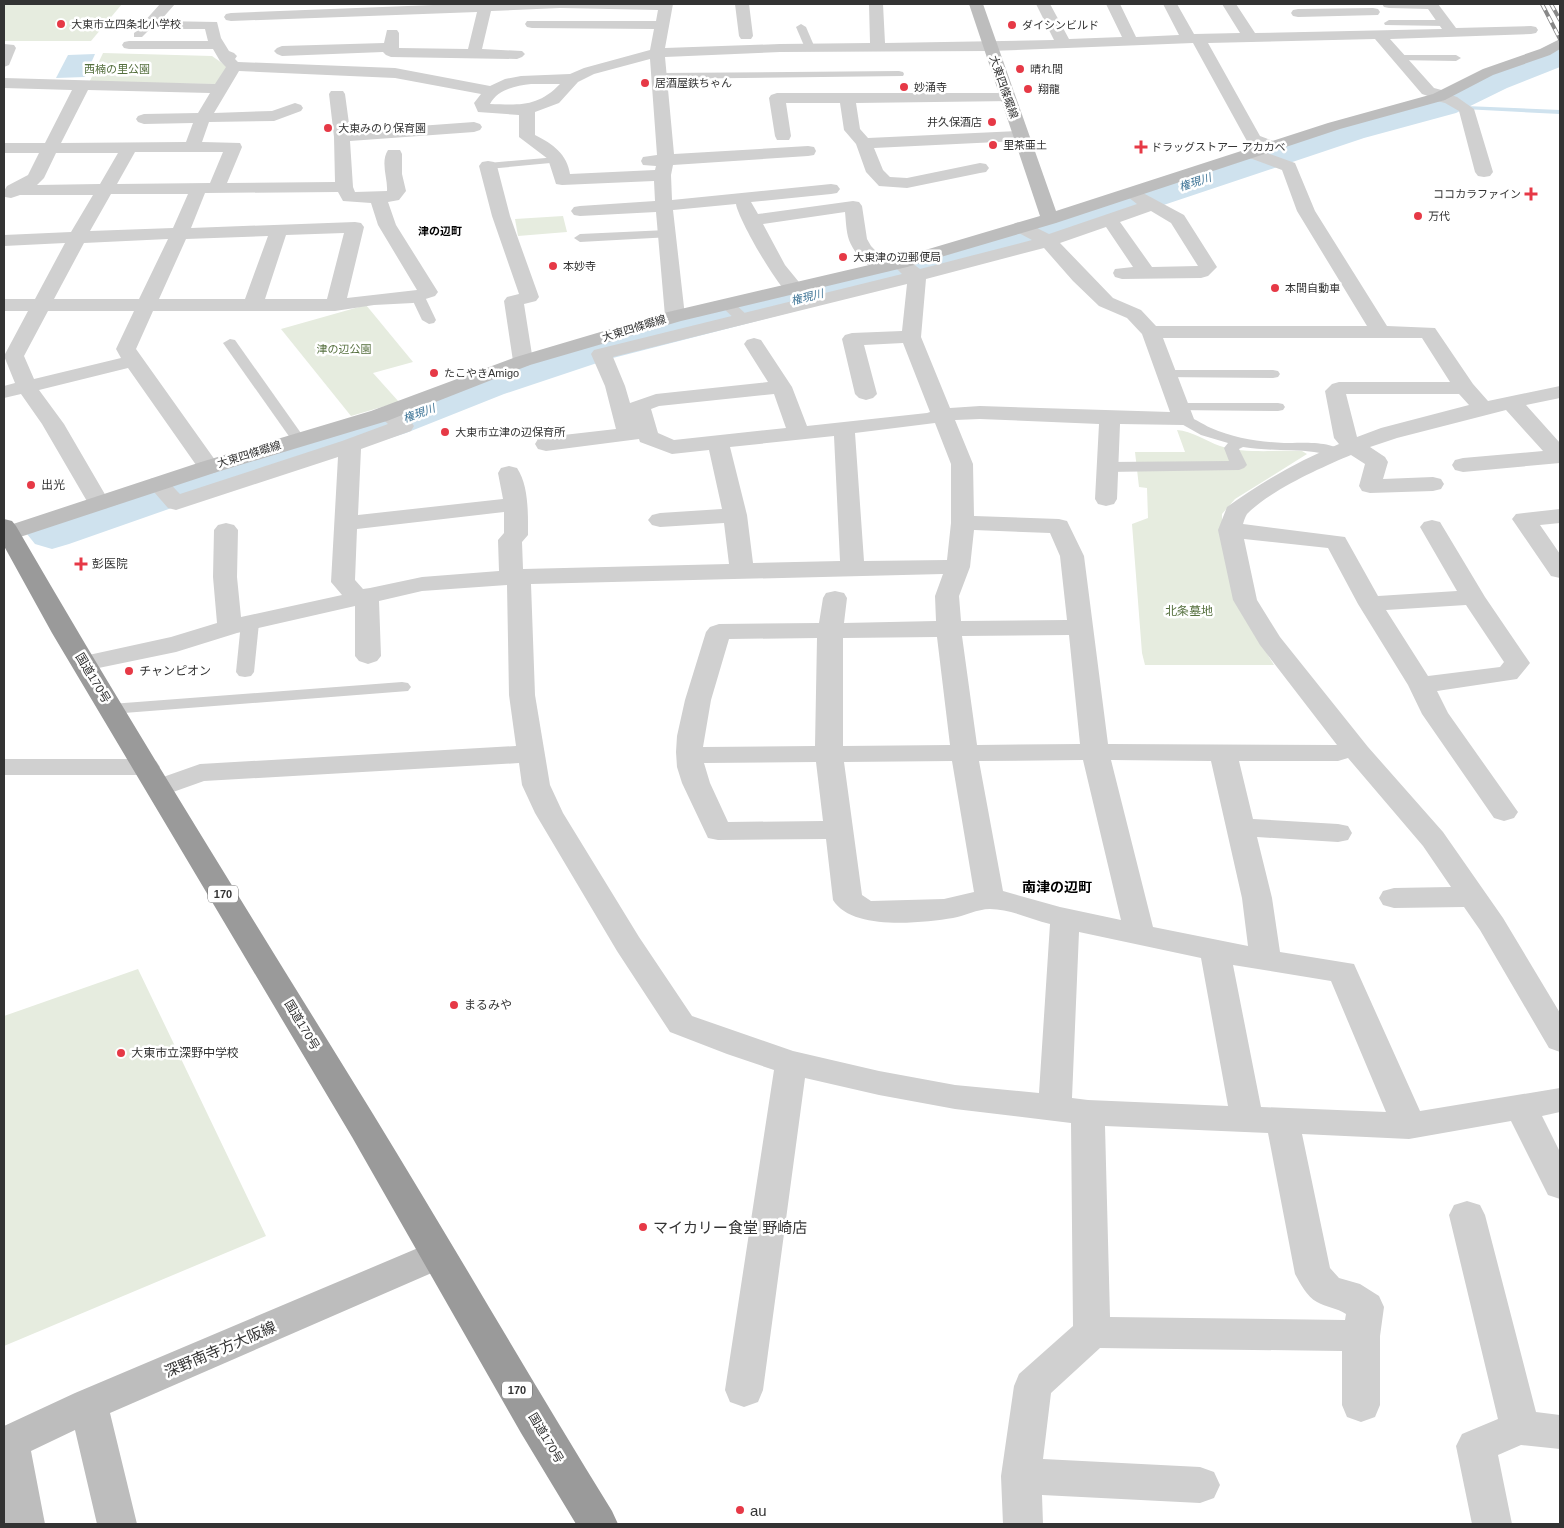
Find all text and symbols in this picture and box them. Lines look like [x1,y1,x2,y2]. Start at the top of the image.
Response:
marker: 大東市立四条北小学校 [55,18,67,30]
place label: 大東市立四条北小学校 [71,18,181,30]
marker: ダイシンビルド [1006,19,1018,31]
place label: ダイシンビルド [1022,19,1099,31]
street label: 大東四條畷線 [988,54,1020,120]
park label: 西楠の里公園 [84,63,150,75]
marker: 晴れ間 [1014,63,1026,75]
place label: 晴れ間 [1030,63,1063,75]
marker: 居酒屋鉄ちゃん [639,77,651,89]
place label: 居酒屋鉄ちゃん [655,77,732,89]
marker: 妙涌寺 [898,81,910,93]
place label: 妙涌寺 [914,81,947,93]
marker: 翔龍 [1022,83,1034,95]
place label: 翔龍 [1038,83,1060,95]
place label: 井久保酒店 [927,116,982,128]
marker: 井久保酒店 [986,116,998,128]
marker: 大東みのり保育園 [322,122,334,134]
place label: 大東みのり保育園 [338,122,426,134]
marker: 里茶亜土 [987,139,999,151]
place label: 里茶亜土 [1003,139,1047,151]
marker: ドラッグストアー アカカベ [1135,141,1147,153]
place label: ドラッグストアー アカカベ [1151,141,1285,153]
water label: 権現川 [1177,171,1213,193]
place label: ココカラファイン [1433,188,1521,200]
marker: ココカラファイン [1525,188,1537,200]
marker: 万代 [1412,210,1424,222]
place label: 万代 [1428,210,1450,222]
district label: 津の辺町 [418,225,462,237]
marker: 大東津の辺郵便局 [837,251,849,263]
place label: 大東津の辺郵便局 [853,251,941,263]
marker: 本妙寺 [547,260,559,272]
place label: 本妙寺 [563,260,596,272]
marker: 本間自動車 [1269,282,1281,294]
place label: 本間自動車 [1285,282,1340,294]
water label: 権現川 [790,287,825,307]
street label: 大東四條畷線 [601,313,667,343]
park label: 津の辺公園 [317,343,372,355]
marker: たこやきAmigo [428,367,440,379]
place label: たこやきAmigo [444,367,519,379]
water label: 権現川 [401,401,437,424]
marker: 大東市立津の辺保育所 [439,426,451,438]
place label: 大東市立津の辺保育所 [455,426,566,438]
street label: 大東四條畷線 [216,439,282,469]
place label: 出光 [41,478,65,492]
marker: 出光 [25,479,37,491]
marker: 彭医院 [74,557,88,571]
place label: 彭医院 [92,557,128,571]
park label: 北条墓地 [1165,604,1213,618]
street label: 国道170号 [73,650,113,706]
place label: チャンピオン [139,664,211,678]
marker: チャンピオン [123,665,135,677]
district label: 南津の辺町 [1022,879,1092,895]
road number: 170 [208,886,238,902]
street label: 国道170号 [282,997,322,1053]
place label: まるみや [464,998,512,1012]
marker: まるみや [448,999,460,1011]
place label: 大東市立深野中学校 [131,1046,239,1060]
marker: 大東市立深野中学校 [115,1047,127,1059]
place label: マイカリー食堂 野崎店 [653,1219,807,1236]
marker: マイカリー食堂 野崎店 [637,1221,649,1233]
street label: 深野南寺方大阪線 [161,1318,279,1380]
road number: 170 [502,1382,532,1398]
street label: 国道170号 [526,1410,566,1466]
place label: au [750,1502,767,1519]
marker: au [734,1504,746,1516]

